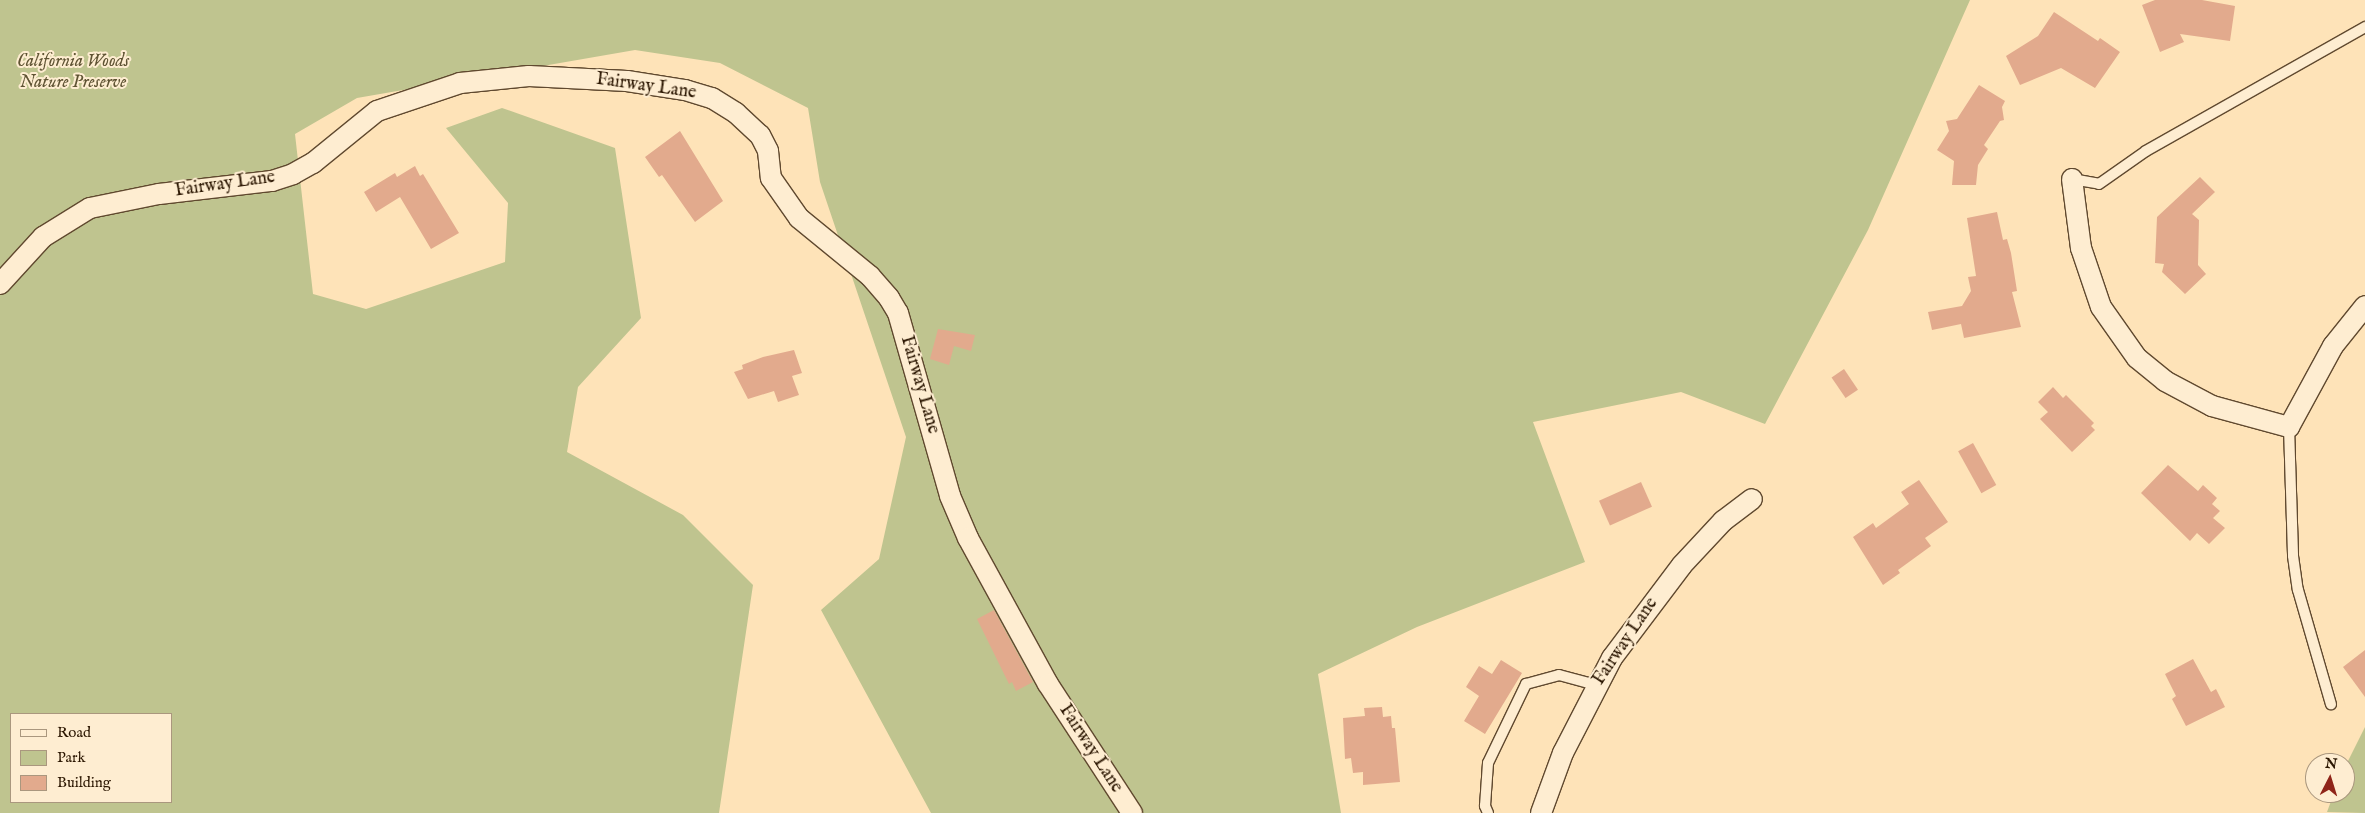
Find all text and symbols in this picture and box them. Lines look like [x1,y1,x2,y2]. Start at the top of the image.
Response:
park label: California Woods Nature Preserve [17,52,129,94]
street label: Fairway Lane [594,69,698,105]
street label: Fairway Lane [173,167,277,203]
street label: Fairway Lane [895,333,943,437]
street label: Fairway Lane [1589,594,1663,690]
street label: Fairway Lane [1053,701,1127,797]
legend [10,713,172,803]
text: Road [57,723,91,742]
text: Park [57,748,86,767]
north arrow [2305,753,2355,803]
text: N [2324,755,2338,774]
text: Building [57,773,111,792]

